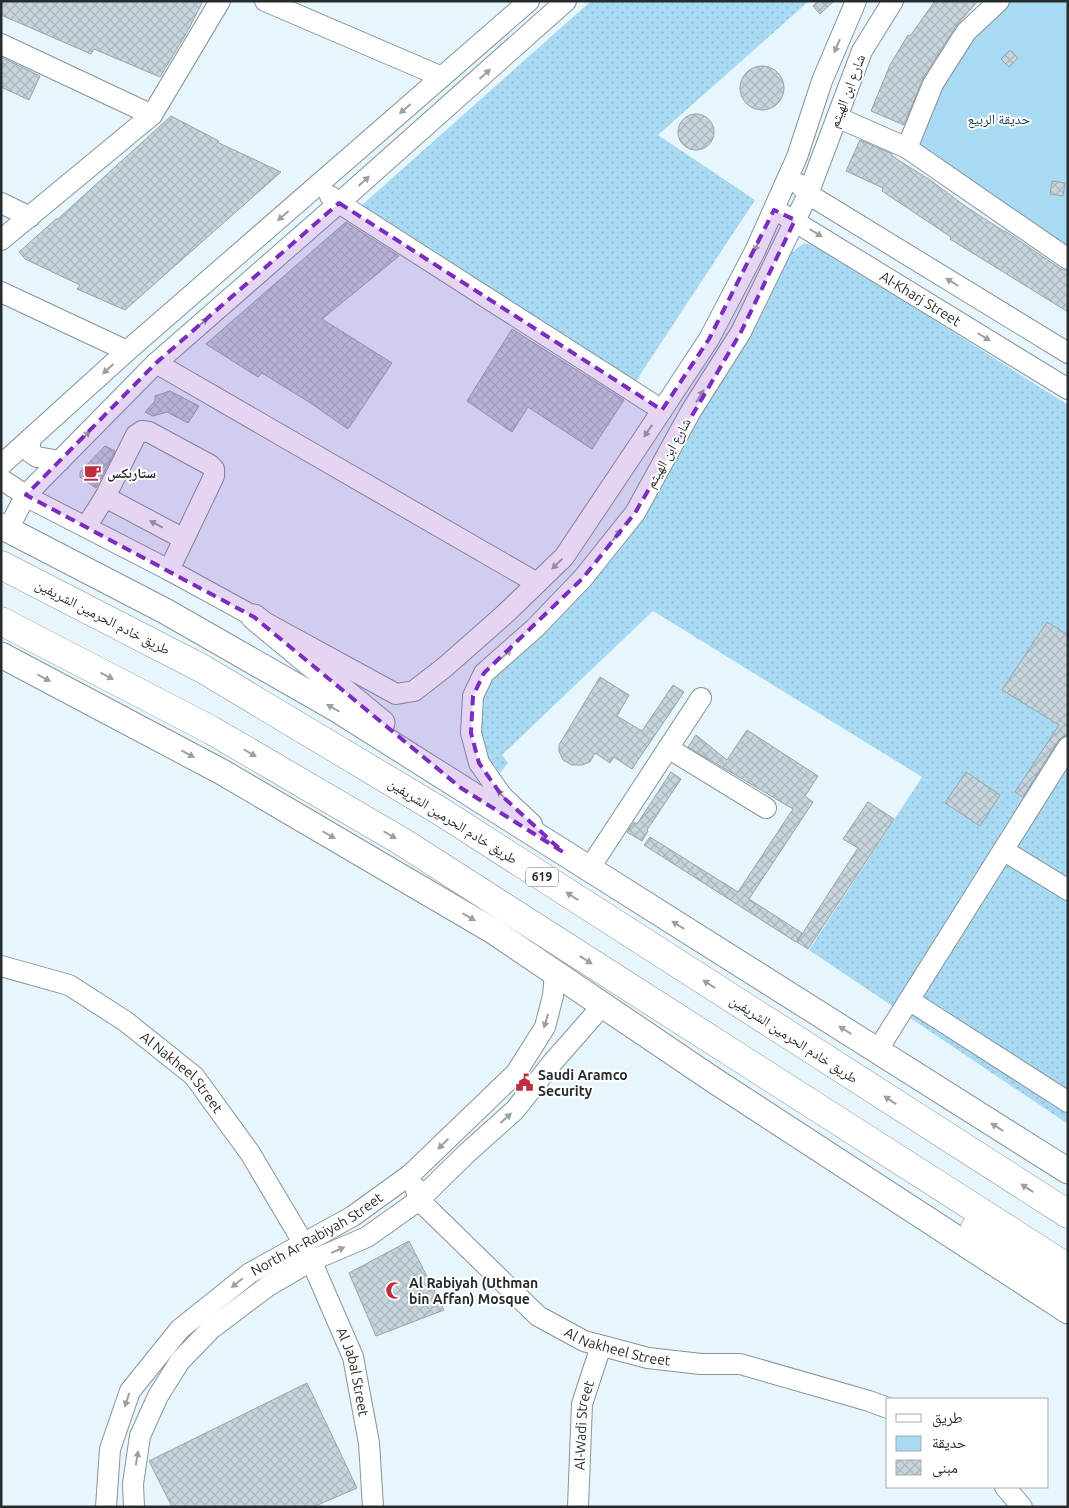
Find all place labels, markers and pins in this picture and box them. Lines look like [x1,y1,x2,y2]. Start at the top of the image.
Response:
cafe icon: ستاربكس [83,463,103,483]
place label: ستاربكس [107,465,156,482]
place label: Saudi Aramco Security [538,1067,628,1099]
public building icon: Saudi Aramco Security [514,1073,534,1093]
place label: Al Rabiyah (Uthman bin Affan) Mosque [409,1275,538,1307]
mosque icon: Al Rabiyah (Uthman bin Affan) Mosque [385,1281,405,1301]

